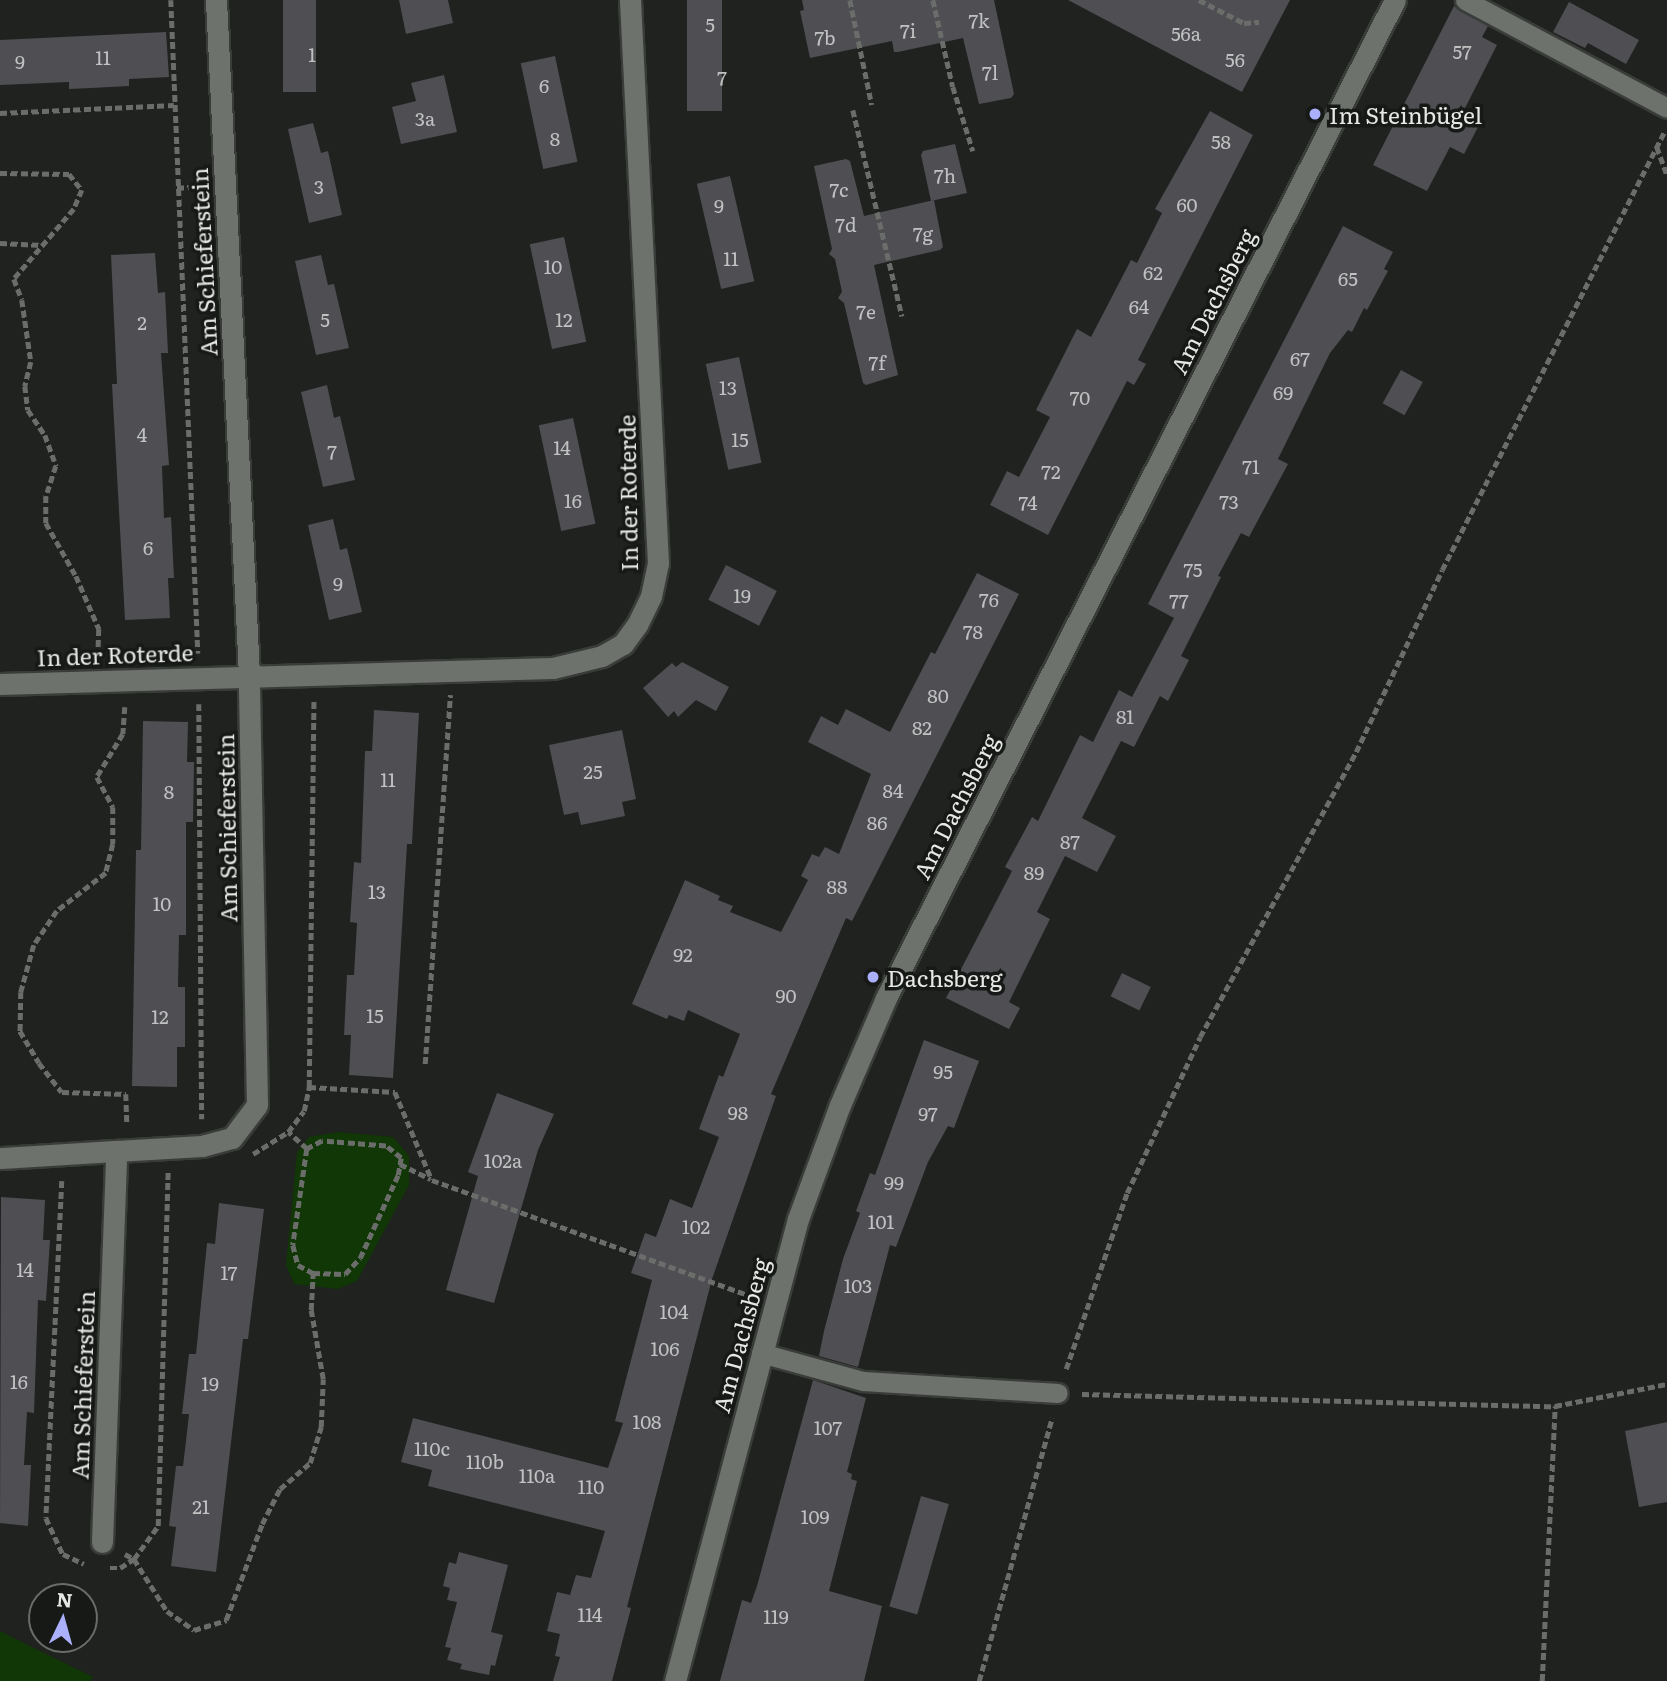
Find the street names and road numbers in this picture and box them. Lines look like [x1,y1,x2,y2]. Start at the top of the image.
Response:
street label: Am Schieferstein [184,167,222,357]
street label: Am Dachsberg [1164,224,1260,378]
street label: In der Roterde [612,414,642,572]
street label: In der Roterde [36,637,194,671]
street label: Am Dachsberg [907,729,1003,883]
street label: Am Schieferstein [211,733,241,923]
street label: Am Dachsberg [706,1255,774,1415]
street label: Am Schieferstein [65,1290,99,1480]

